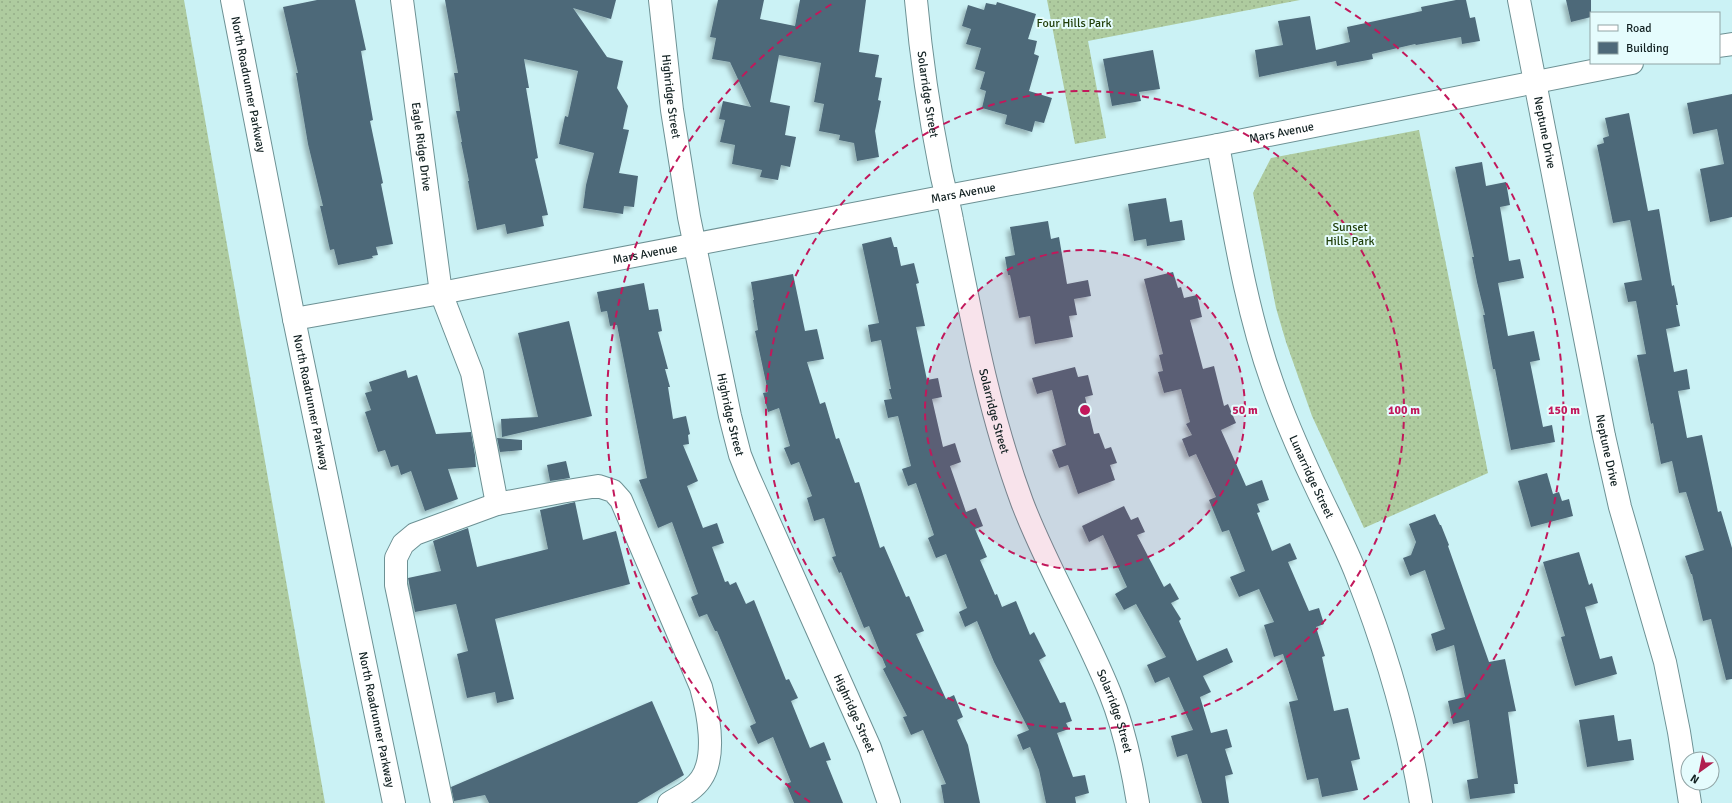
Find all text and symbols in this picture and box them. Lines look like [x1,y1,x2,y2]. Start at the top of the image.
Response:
legend [1590,12,1720,64]
street label: North Roadrunner Parkway [228,15,269,154]
park label: Four Hills Park [1037,16,1112,31]
text: Road [1626,21,1652,36]
text: Building [1626,41,1669,56]
street label: Solarridge Street [914,50,942,139]
street label: Highridge Street [658,53,684,140]
street label: Neptune Drive [1530,95,1559,170]
street label: Eagle Ridge Drive [408,101,435,192]
street label: Mars Avenue [1248,119,1315,146]
street label: Mars Avenue [930,180,997,206]
park label: Sunset Hills Park [1325,220,1375,249]
street label: Mars Avenue [611,240,679,267]
street label: North Roadrunner Parkway [290,333,333,472]
street label: Solarridge Street [976,367,1013,456]
street label: Highridge Street [714,372,748,458]
centre of rings [1078,403,1092,417]
text: 50 m [1232,403,1258,418]
text: 100 m [1388,403,1420,418]
text: 150 m [1548,403,1580,418]
street label: Neptune Drive [1592,413,1623,488]
street label: Lunarridge Street [1286,433,1337,521]
street label: North Roadrunner Parkway [355,650,398,789]
street label: Solarridge Street [1093,667,1136,754]
street label: Highridge Street [830,672,879,755]
north arrow [1680,751,1720,791]
text: N [1688,771,1702,787]

